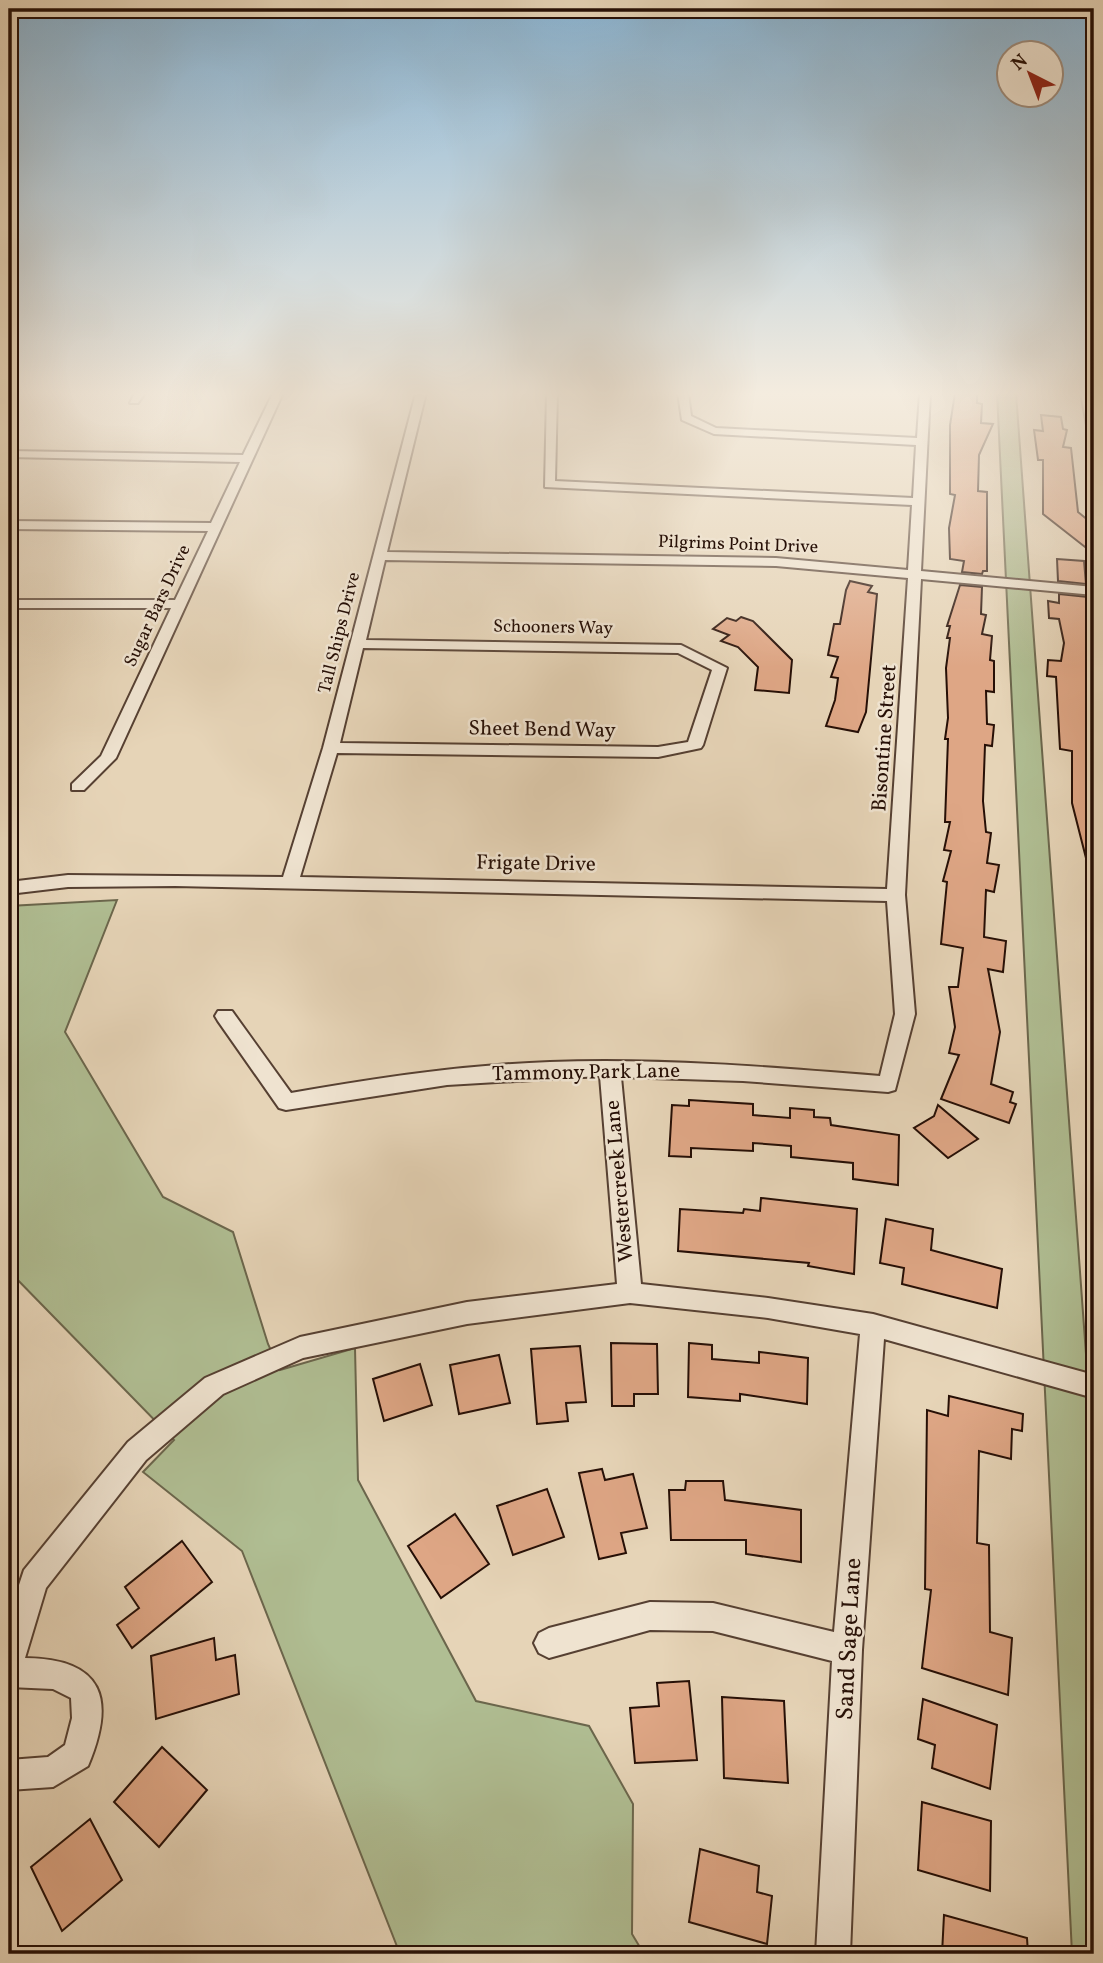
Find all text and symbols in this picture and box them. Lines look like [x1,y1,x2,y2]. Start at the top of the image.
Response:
north arrow [995,38,1064,108]
text: N [1006,48,1034,77]
street label: Pilgrims Point Drive [657,530,819,560]
street label: Sugar Bars Drive [119,541,197,671]
street label: Tall Ships Drive [313,570,367,696]
street label: Schooners Way [493,614,613,642]
street label: Bisontine Street [865,663,905,813]
street label: Sheet Bend Way [468,714,617,746]
street label: Frigate Drive [476,848,596,880]
street label: Tammony Park Lane [492,1057,680,1089]
street label: Westercreek Lane [598,1099,642,1263]
street label: Sand Sage Lane [829,1557,871,1721]

